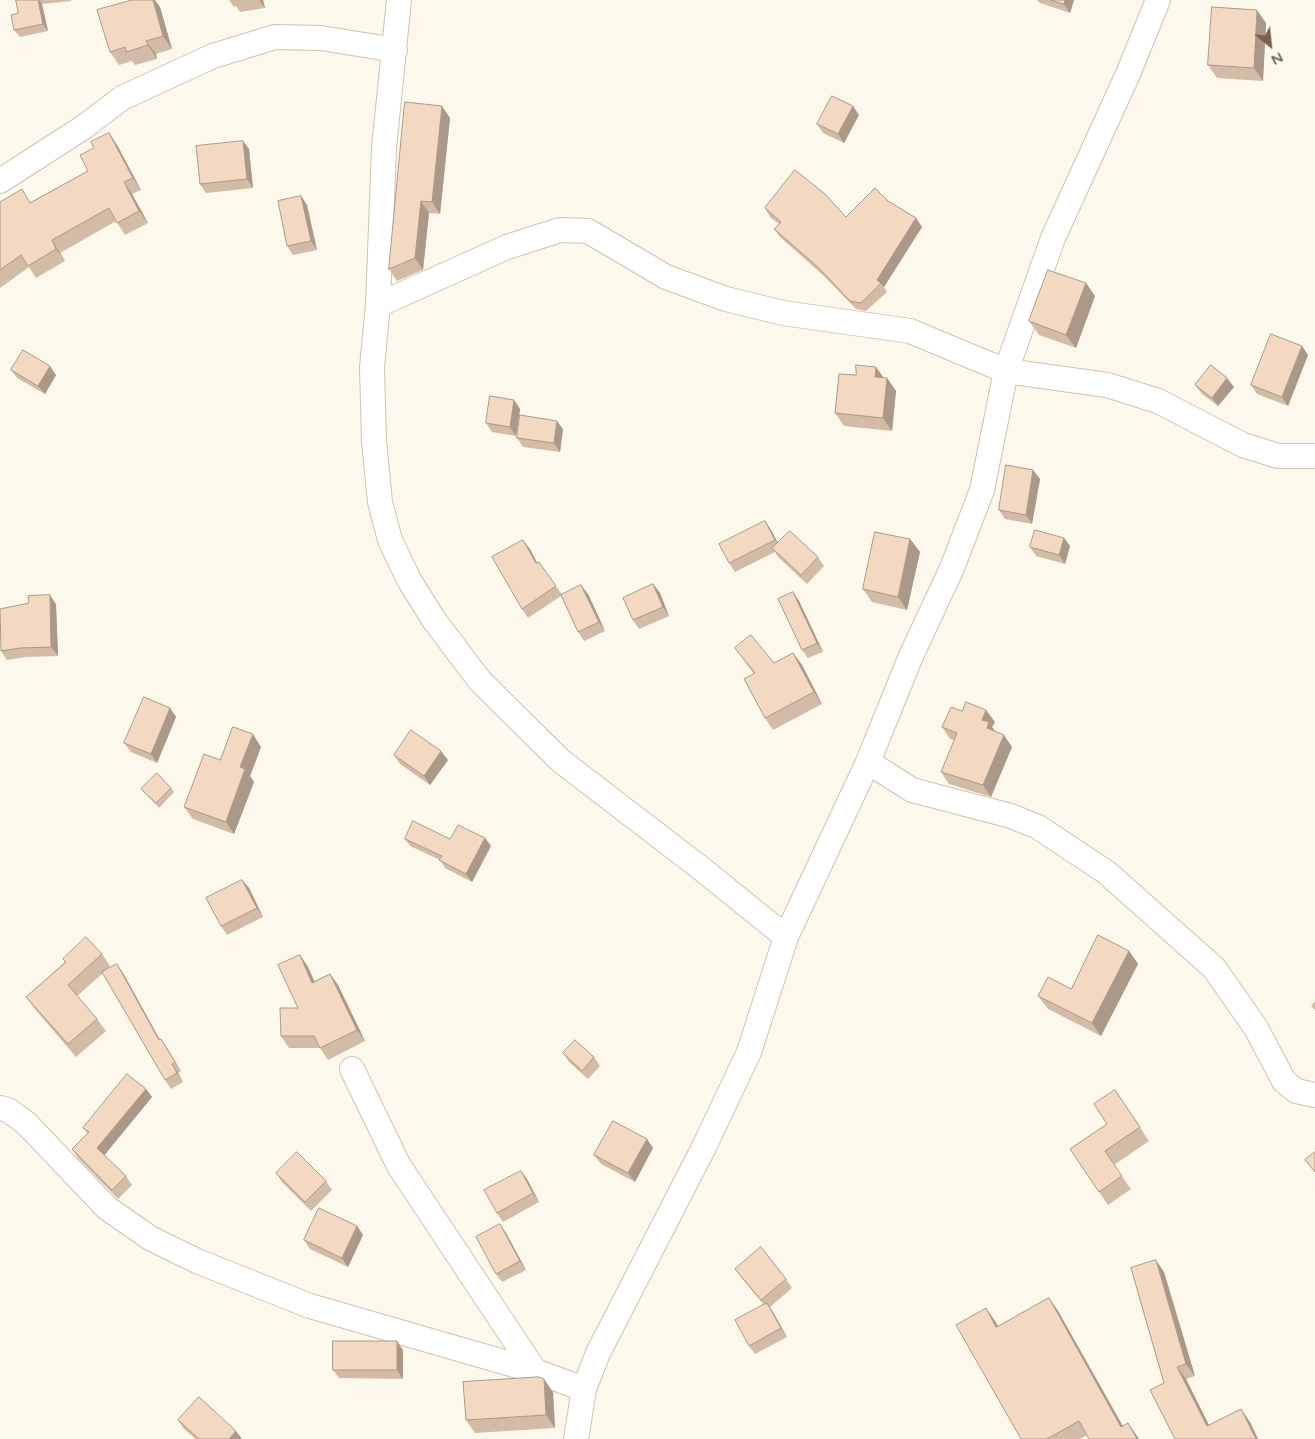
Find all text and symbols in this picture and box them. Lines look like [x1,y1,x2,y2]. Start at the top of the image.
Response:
north arrow [1245,20,1295,70]
text: N [1268,49,1286,69]

